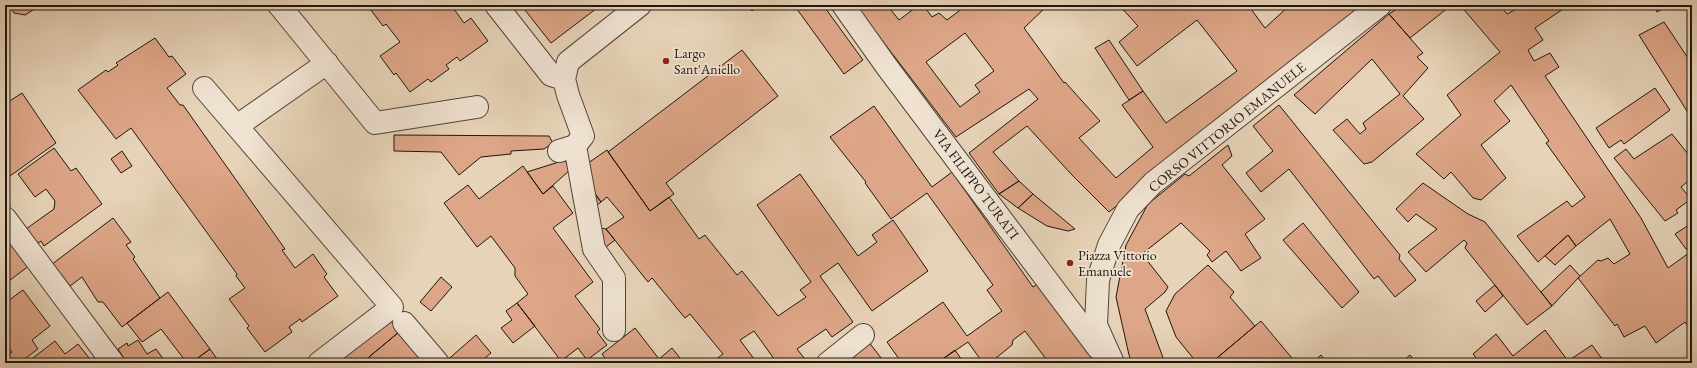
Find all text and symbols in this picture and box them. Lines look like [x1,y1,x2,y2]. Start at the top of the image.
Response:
place label: Largo Sant'Aniello [674,44,740,78]
marker: Largo Sant'Aniello [661,56,671,66]
street label: CORSO VITTORIO EMANUELE [1144,58,1310,196]
street label: VIA FILIPPO TURATI [929,125,1023,243]
place label: Piazza Vittorio Emanuele [1078,246,1157,280]
marker: Piazza Vittorio Emanuele [1065,258,1075,268]

